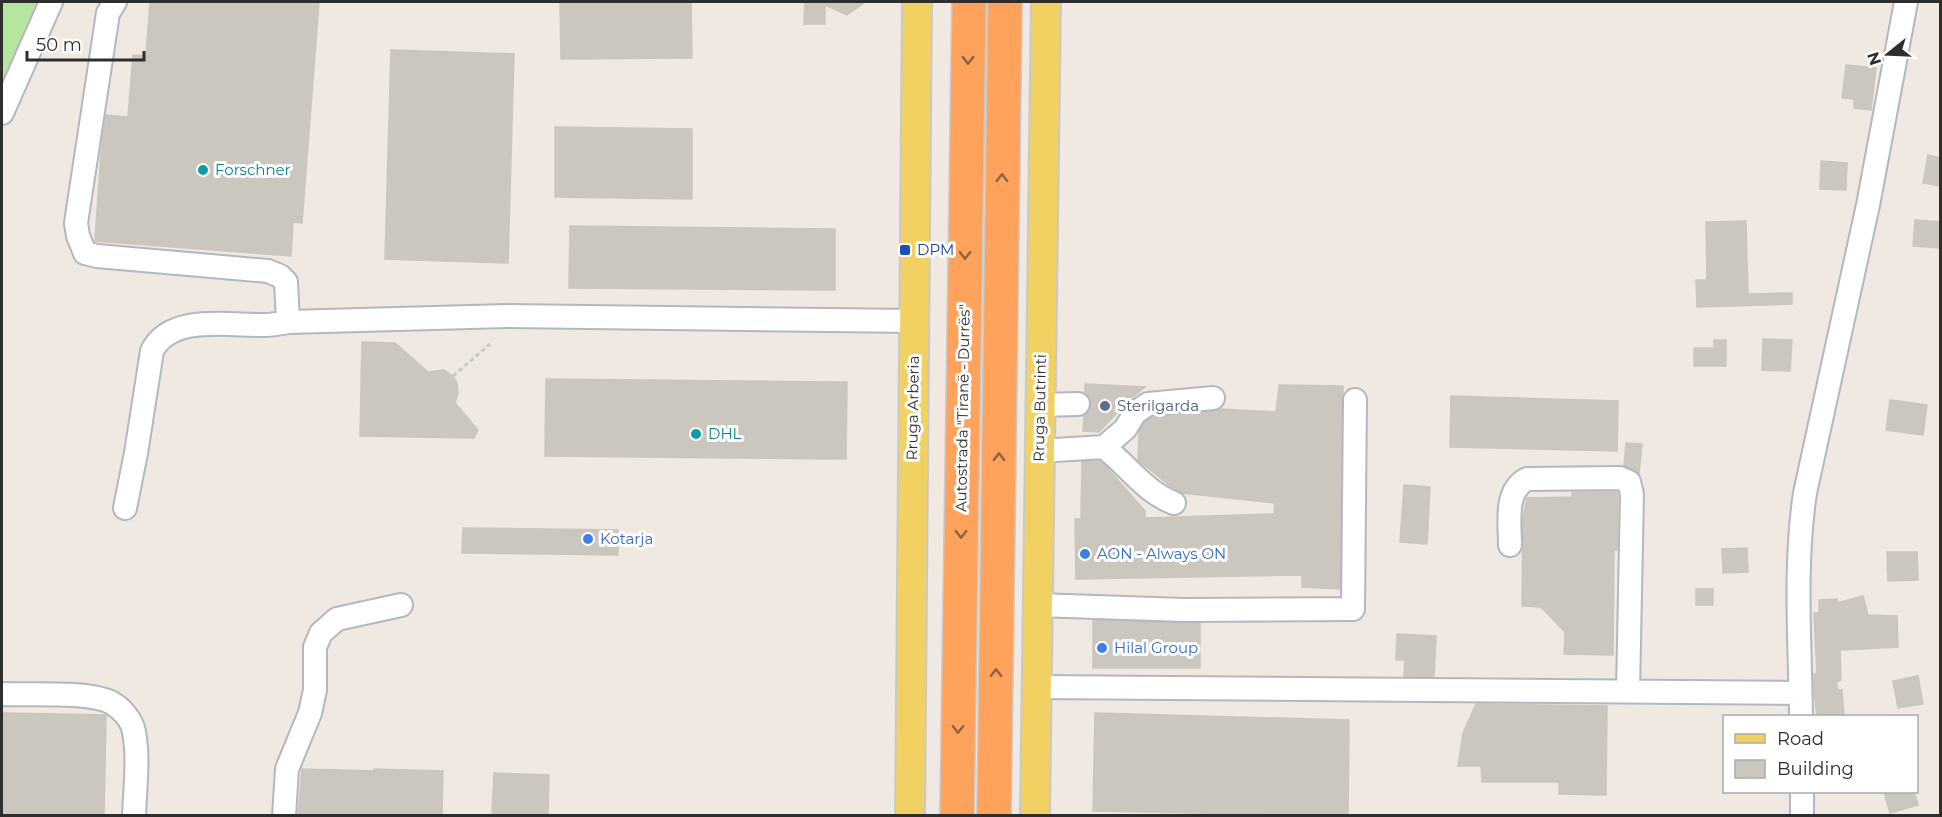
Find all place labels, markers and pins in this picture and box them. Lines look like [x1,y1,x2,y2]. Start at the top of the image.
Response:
place label: Forschner [215,160,291,179]
marker: Forschner [196,163,210,177]
place label: DPM [917,240,954,259]
marker: DPM [898,243,912,257]
place label: Sterilgarda [1117,396,1199,415]
marker: Sterilgarda [1098,399,1112,413]
place label: DHL [708,424,742,443]
marker: DHL [689,427,703,441]
place label: Kotarja [600,529,653,548]
marker: Kotarja [581,532,595,546]
place label: AON - Always ON [1097,544,1226,563]
marker: AON - Always ON [1078,547,1092,561]
place label: Hilal Group [1114,638,1198,657]
marker: Hilal Group [1095,641,1109,655]

